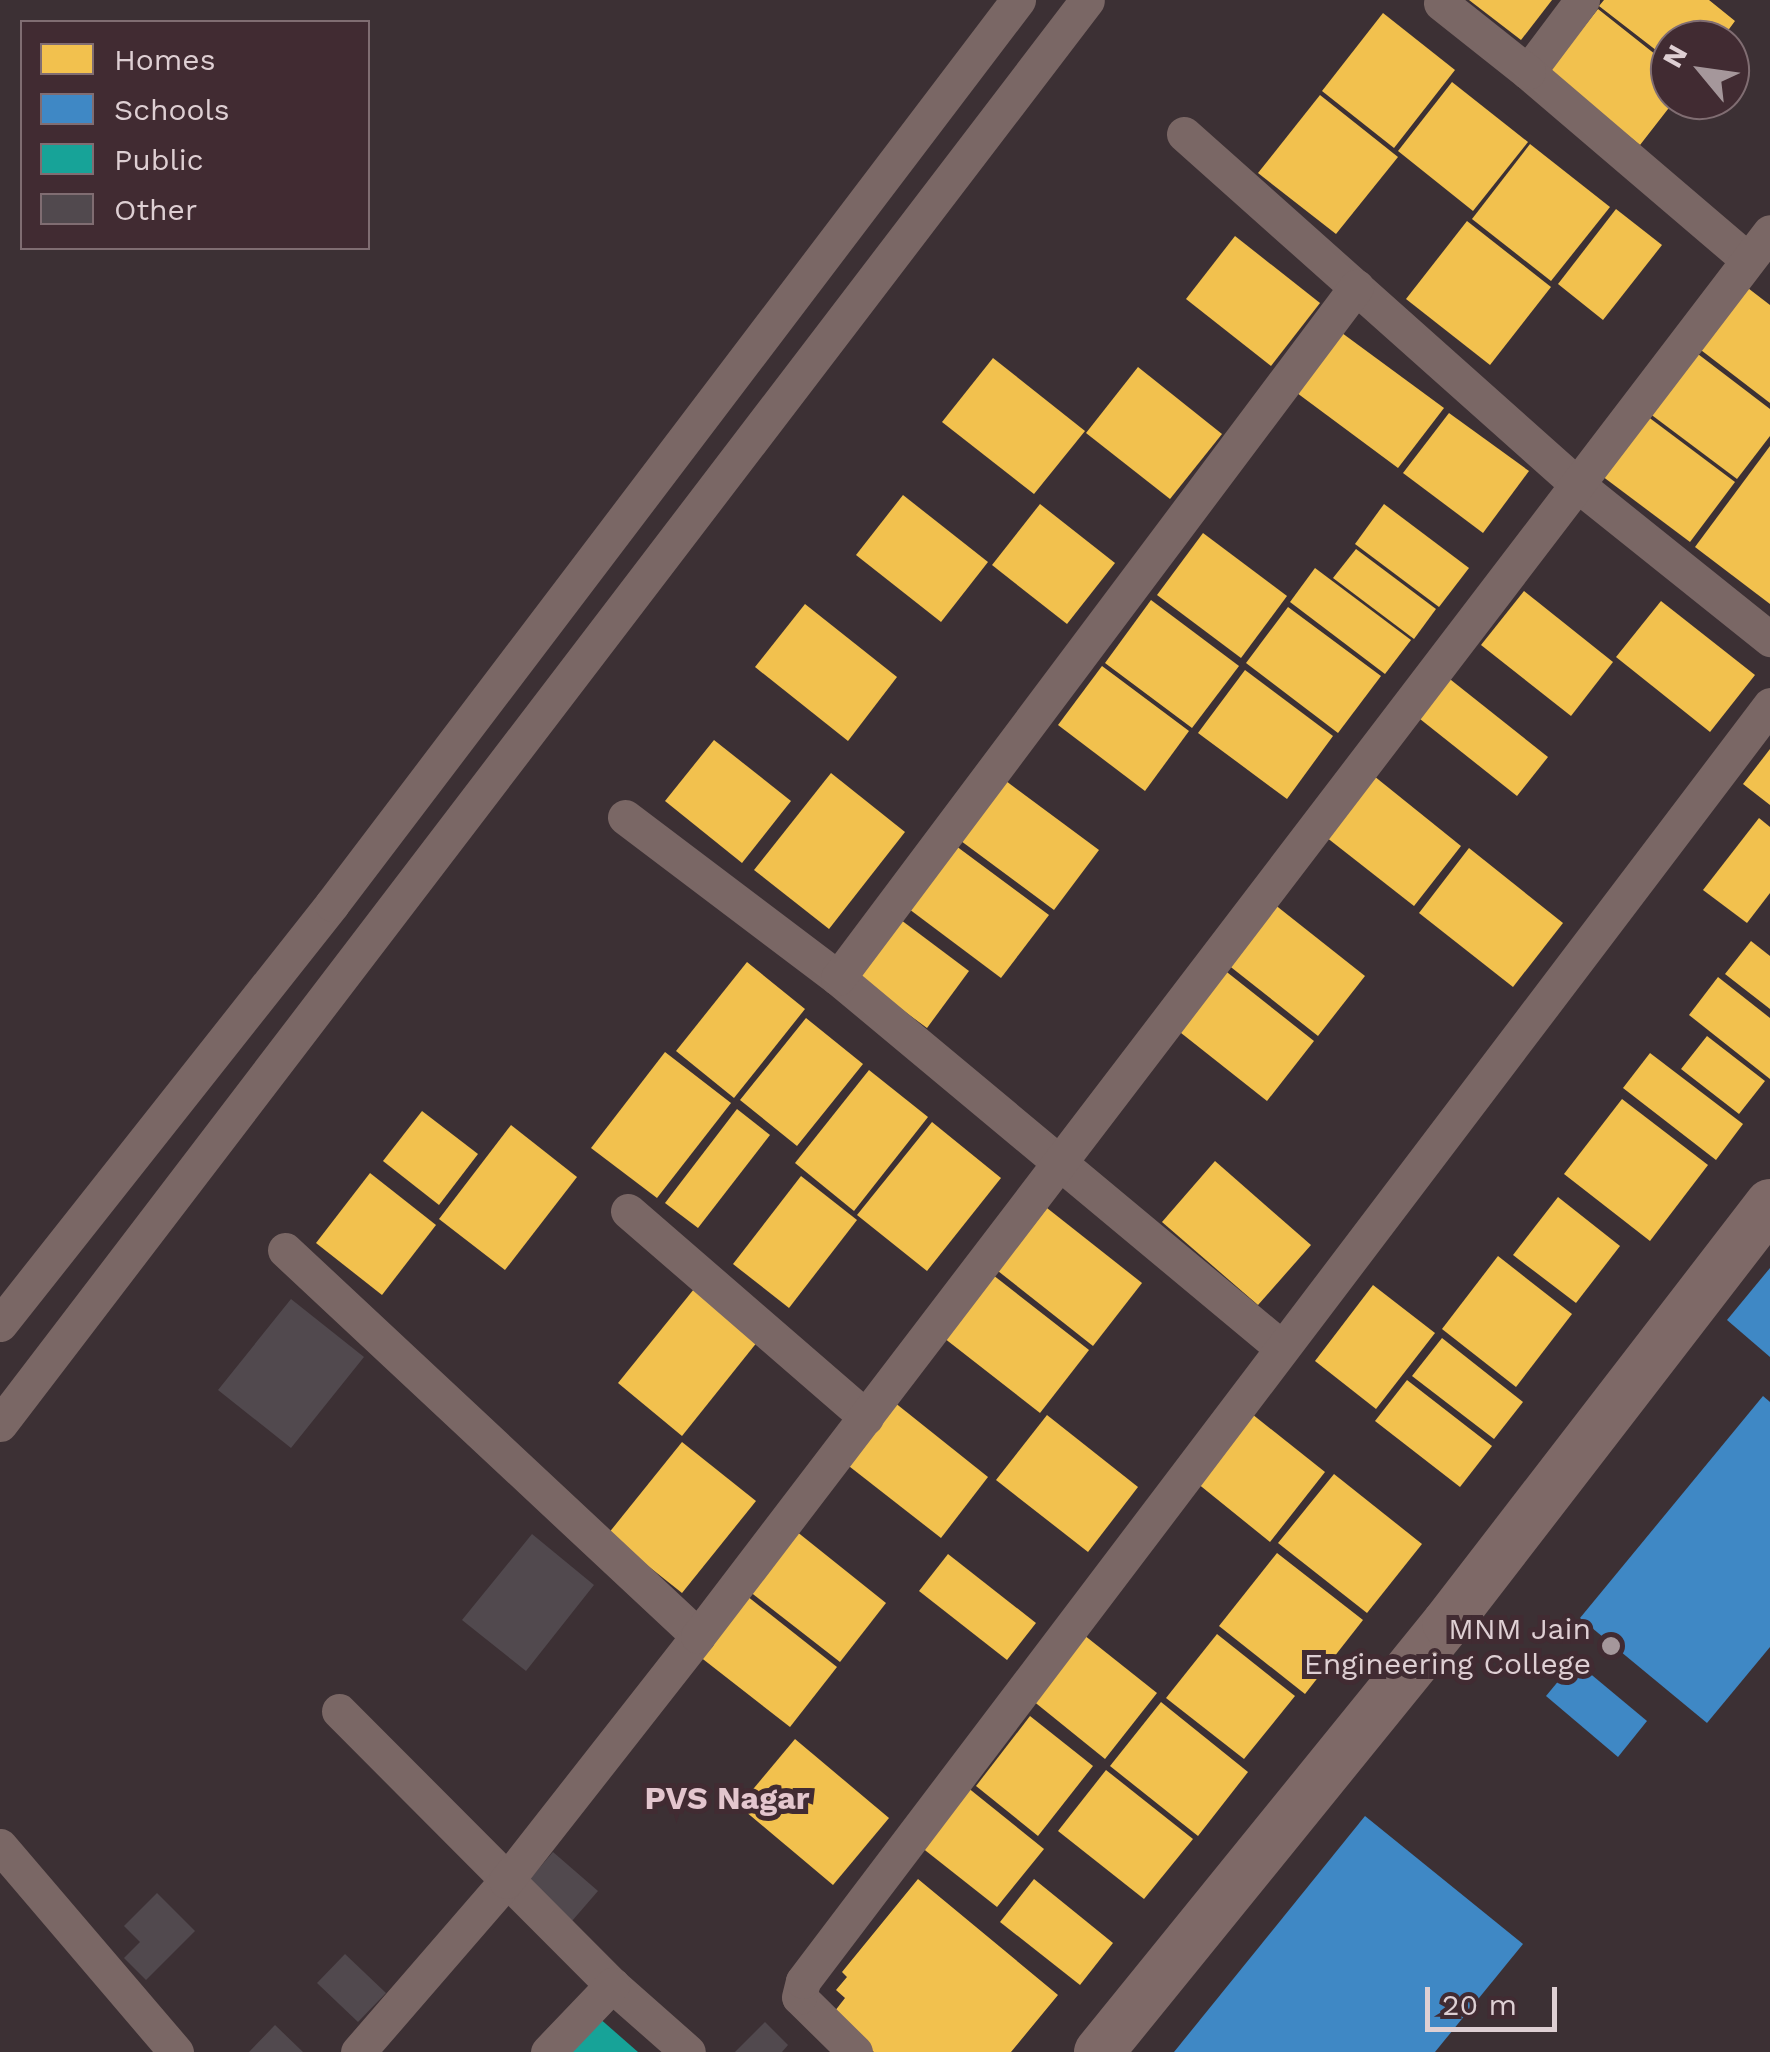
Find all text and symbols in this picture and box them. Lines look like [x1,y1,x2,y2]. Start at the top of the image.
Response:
legend [20,20,370,250]
north arrow [1650,20,1750,120]
text: N [1656,39,1695,73]
text: Homes [114,42,216,77]
text: Schools [114,92,230,127]
text: Public [114,142,204,177]
text: Other [114,192,197,227]
place label: MNM Jain Engineering College [1304,1611,1591,1682]
marker: MNM Jain Engineering College [1600,1635,1622,1657]
district label: PVS Nagar [645,1779,809,1817]
scale bar [1430,1967,1562,2029]
text: 20 m [1442,1987,1517,2022]

